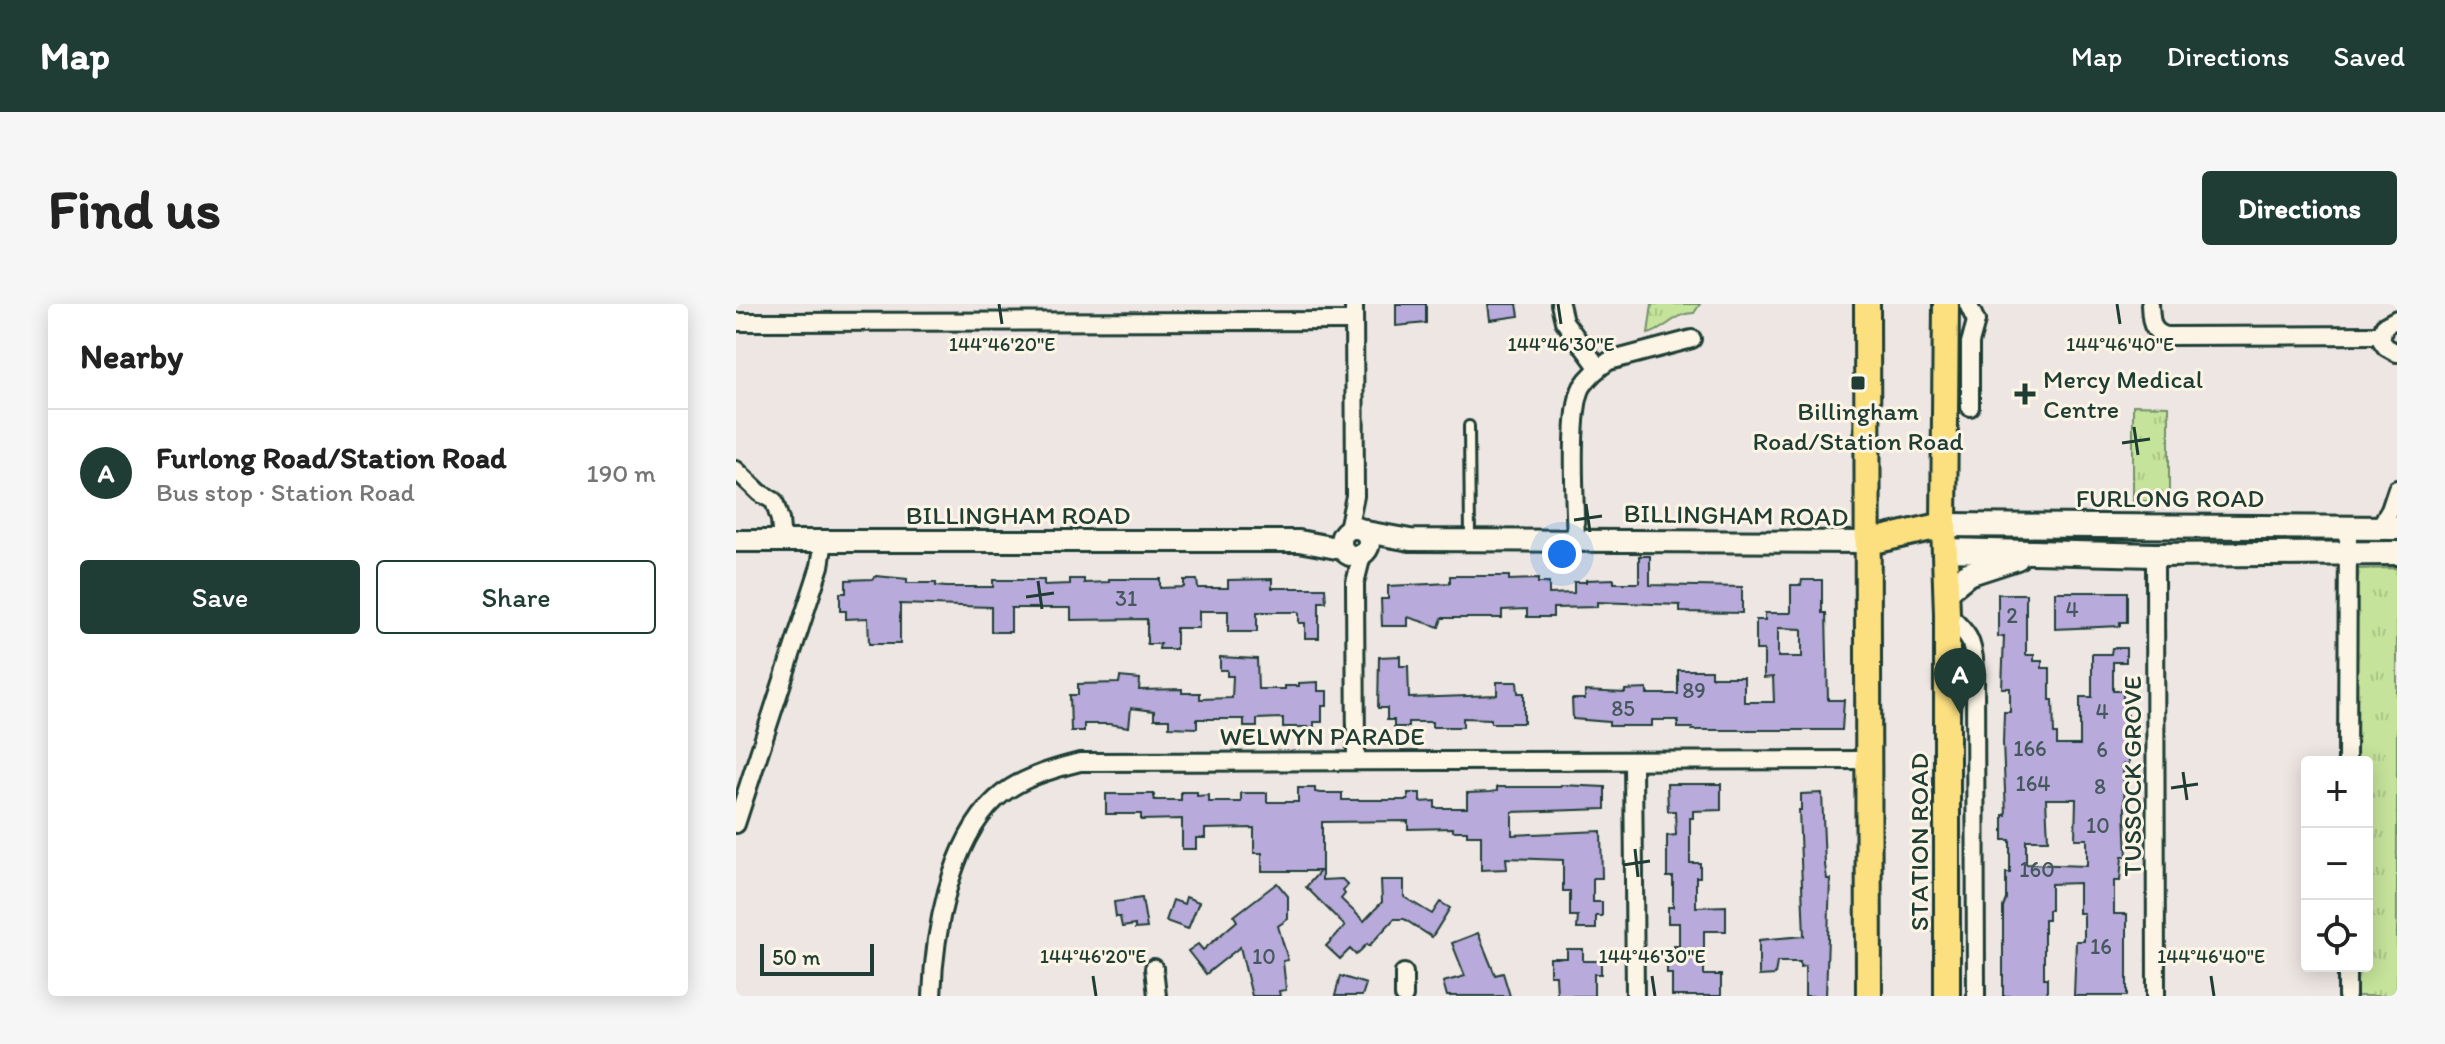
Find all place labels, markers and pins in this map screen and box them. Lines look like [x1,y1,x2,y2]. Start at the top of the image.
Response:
place label: Mercy Medical Centre [2043,363,2203,425]
marker: Billingham Road/Station Road [1849,374,1867,392]
marker: Mercy Medical Centre [2014,383,2036,405]
place label: Billingham Road/Station Road [1752,395,1964,457]
pin: A [1934,648,1986,714]

